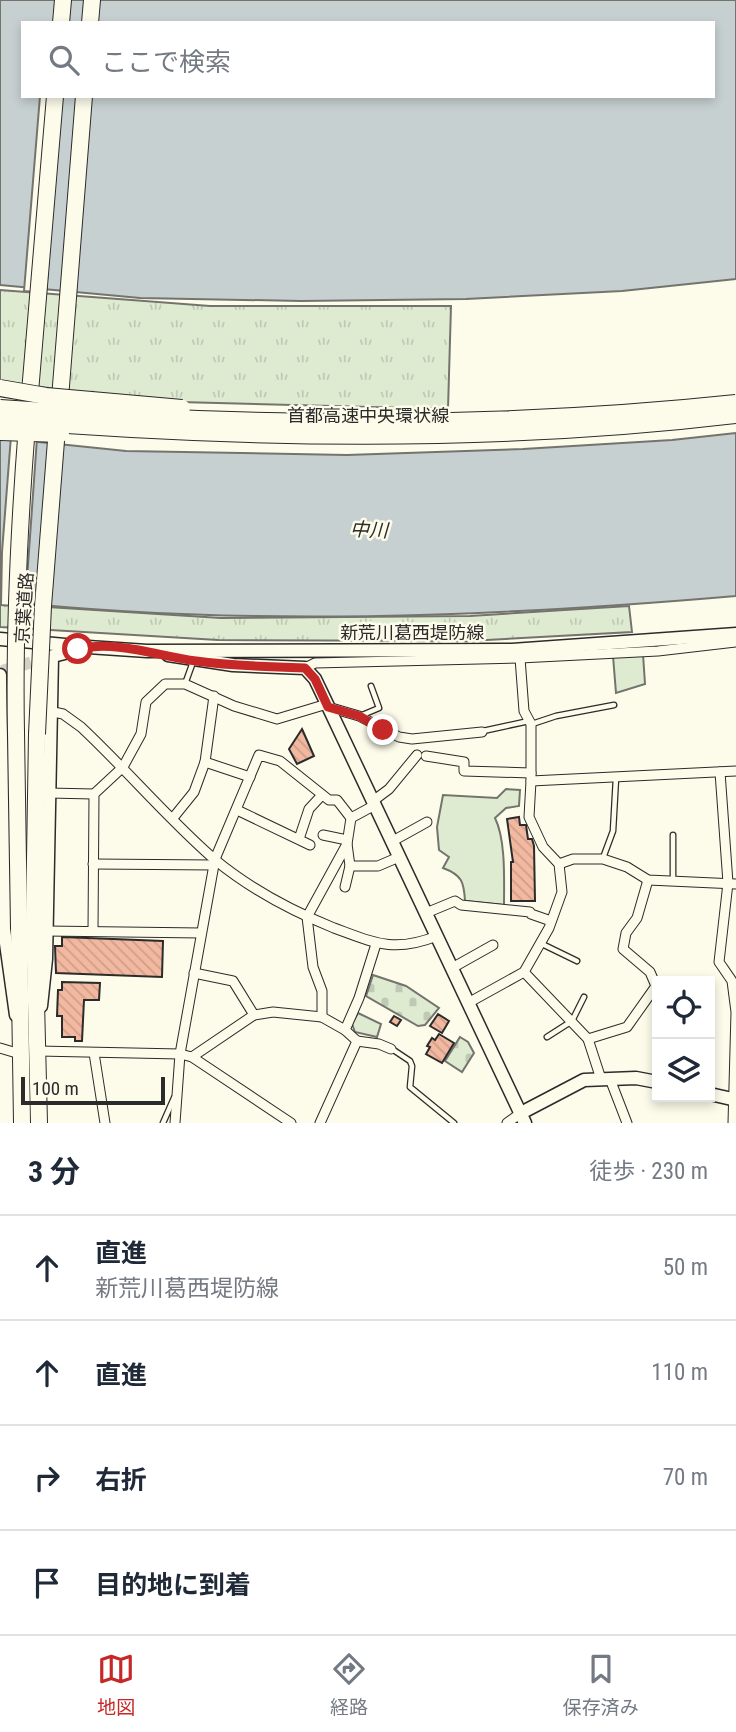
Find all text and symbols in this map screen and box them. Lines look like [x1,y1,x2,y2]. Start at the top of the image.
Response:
search box [21,21,715,98]
icon: search [45,41,83,79]
text: ここで検索 [101,47,231,77]
street label: 首都高速中央環状線 [287,405,449,426]
water label: 中川 [350,518,390,542]
street label: 京葉道路 [11,571,37,645]
street label: 新荒川葛西堤防線 [340,622,484,643]
route start [62,633,93,664]
route end [367,714,398,745]
map controls [652,976,715,1102]
button: locate [652,976,715,1039]
button: layers [652,1039,715,1102]
scale bar [21,1074,164,1106]
text: 100 m [32,1077,79,1100]
text: 3 分 [28,1154,80,1189]
text: 徒歩 · 230 m [589,1158,708,1185]
text: 直進 [95,1238,147,1268]
icon: ahead [28,1249,66,1287]
text: 50 m [663,1254,708,1281]
text: 新荒川葛西堤防線 [95,1275,279,1302]
icon: ahead [28,1354,66,1392]
text: 110 m [651,1359,708,1386]
text: 直進 [95,1360,147,1390]
icon: right [28,1459,66,1497]
text: 70 m [663,1464,708,1491]
text: 右折 [95,1465,147,1495]
icon: arrive [28,1564,66,1602]
text: 目的地に到着 [95,1570,251,1600]
tab: 地図 [97,1650,135,1719]
tab: 経路 [330,1650,368,1719]
tab: 保存済み [563,1650,639,1719]

